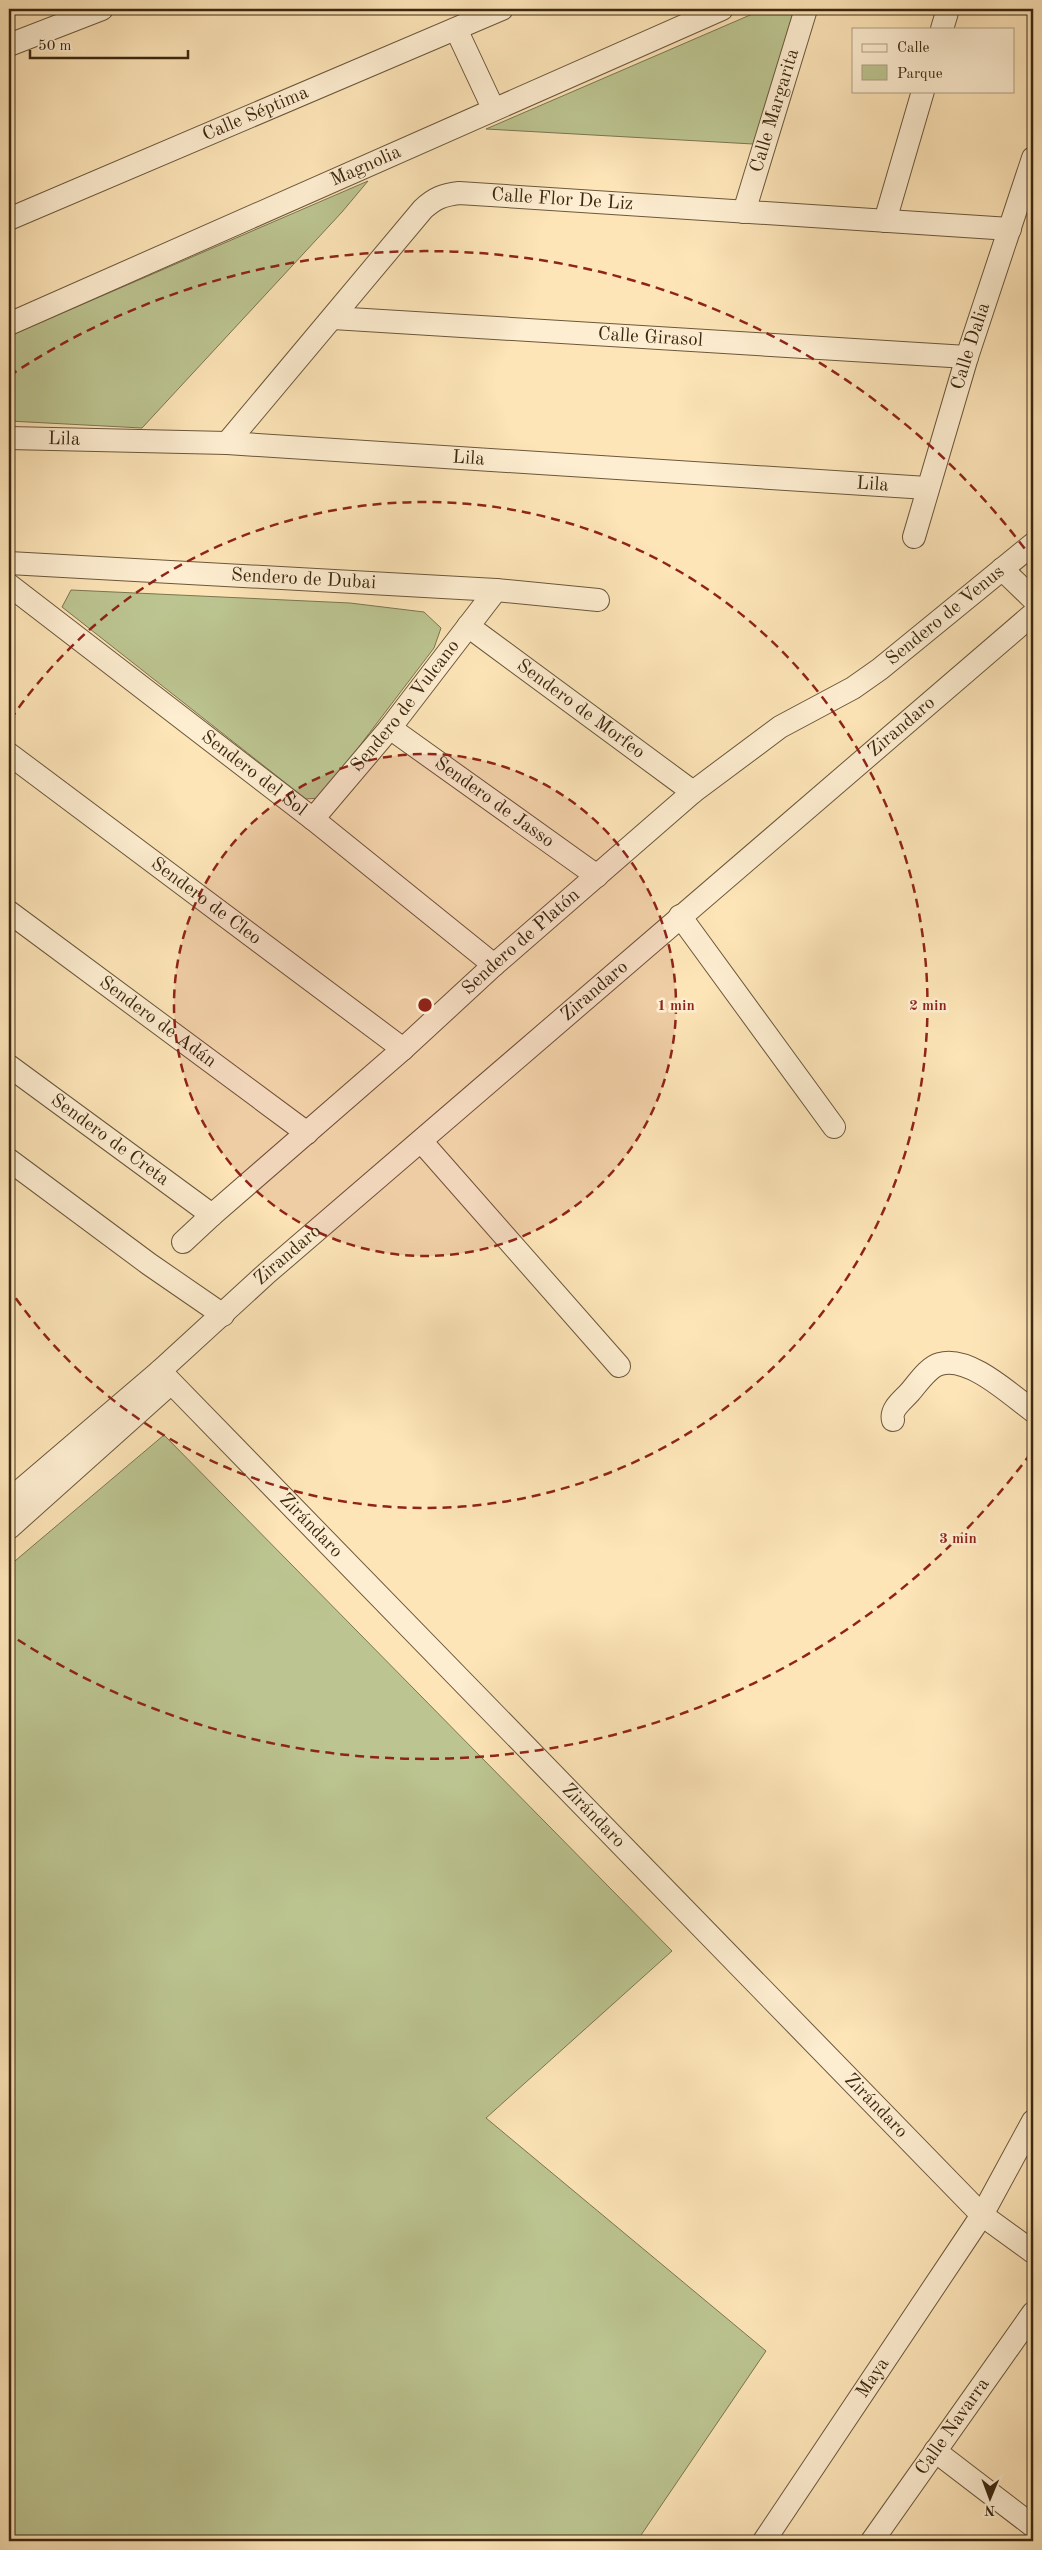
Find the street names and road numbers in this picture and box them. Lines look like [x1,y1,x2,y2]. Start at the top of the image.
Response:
street label: Calle Margarita [747,46,803,175]
street label: Calle Séptima [200,83,312,145]
street label: Magnolia [328,142,404,190]
street label: Calle Flor De Liz [491,186,634,214]
street label: Calle Dalia [948,300,994,392]
street label: Calle Girasol [597,325,704,350]
street label: Lila [48,429,81,449]
street label: Lila [452,448,486,469]
street label: Lila [856,474,890,495]
street label: Sendero de Venus [883,562,1008,669]
street label: Sendero de Dubai [230,566,377,593]
street label: Sendero de Vulcano [348,637,463,776]
street label: Sendero de Morfeo [513,656,648,762]
street label: Zirandaro [865,693,939,761]
street label: Sendero del Sol [198,727,310,820]
street label: Sendero de Jasso [431,754,557,851]
street label: Sendero de Cleo [147,854,264,949]
street label: Sendero de Platón [459,885,584,999]
street label: Zirandaro [558,957,632,1025]
street label: Sendero de Adán [96,973,220,1072]
street label: Sendero de Creta [47,1090,173,1190]
street label: Zirandaro [251,1221,325,1289]
street label: Zirándaro [275,1490,346,1562]
street label: Zirándaro [558,1780,629,1852]
street label: Zirándaro [841,2070,911,2142]
street label: Maya [853,2354,893,2402]
street label: Calle Navarra [912,2374,994,2479]

